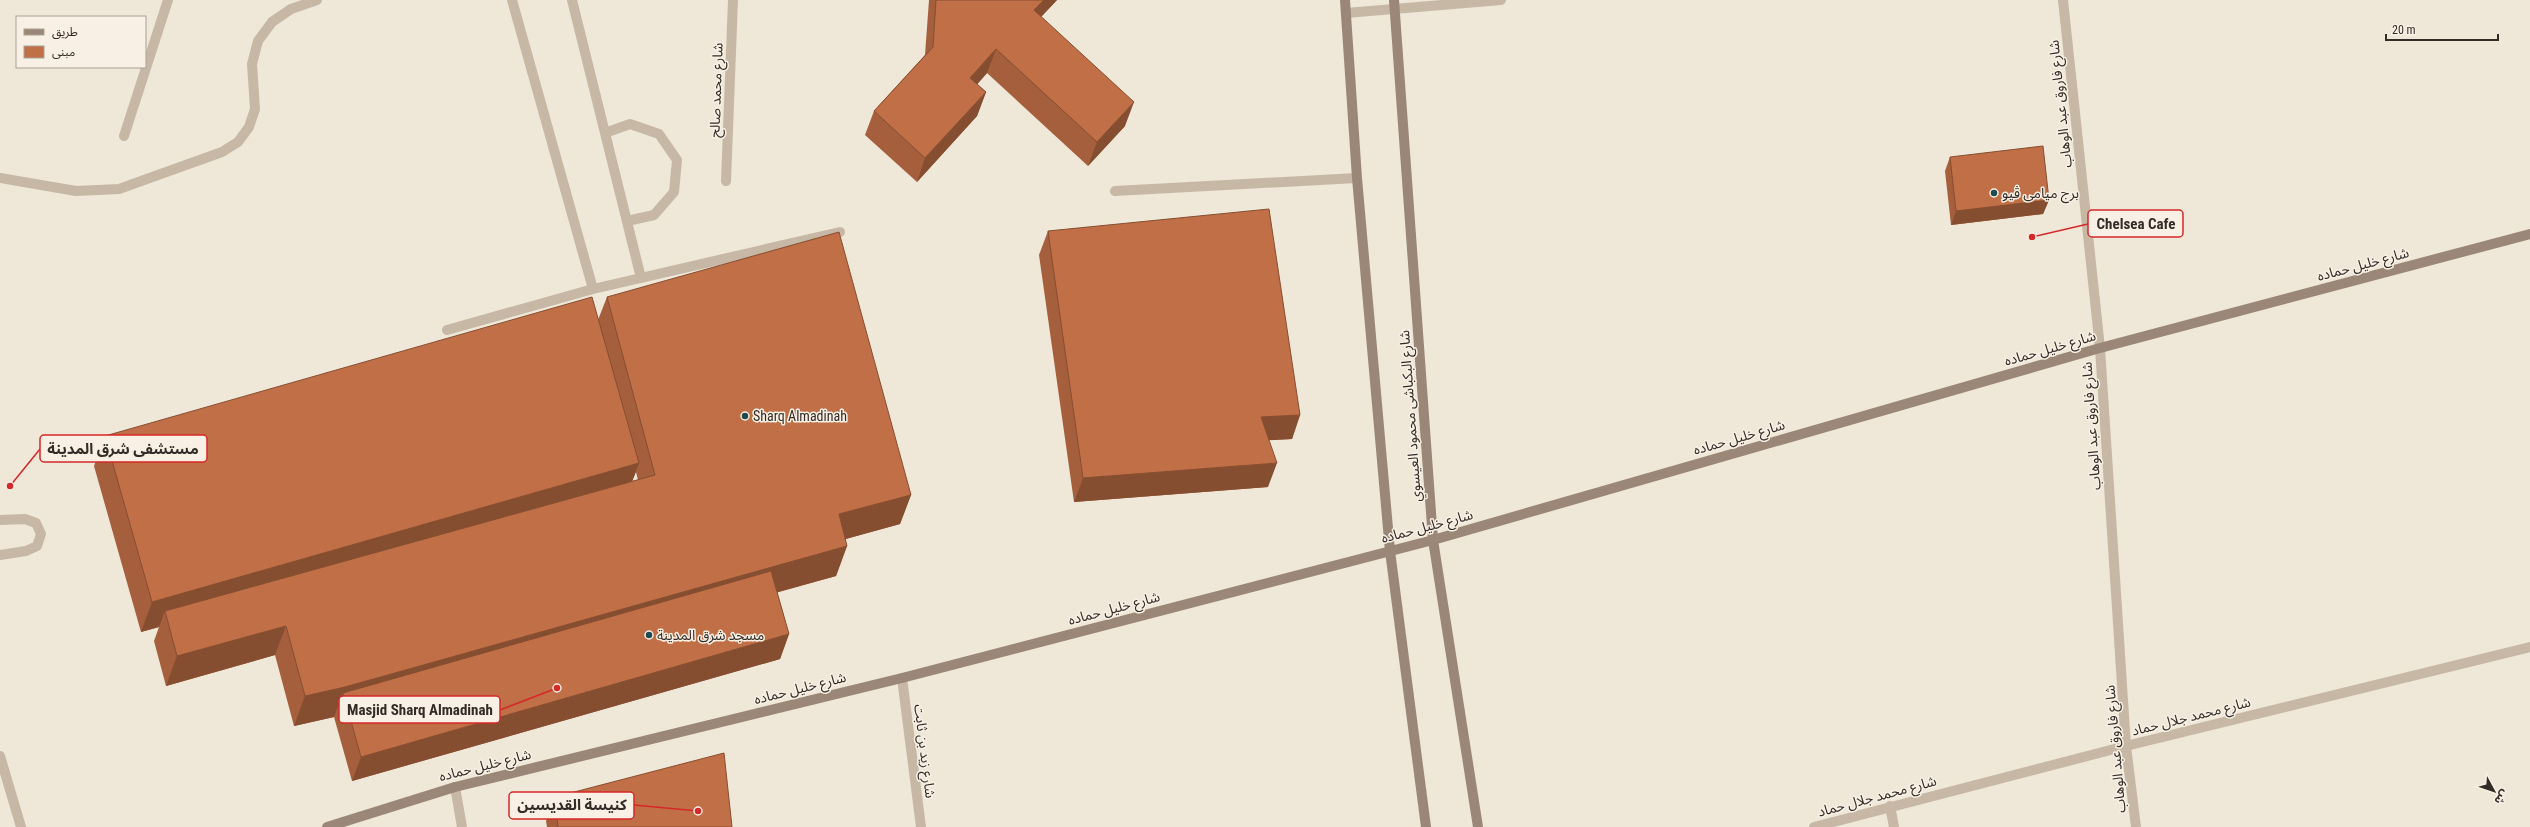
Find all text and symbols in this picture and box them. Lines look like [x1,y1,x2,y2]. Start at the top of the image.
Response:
legend [16,16,146,68]
scale bar [2386,16,2498,42]
text: 20 m [2392,23,2416,37]
text: طريق [52,25,78,40]
street label: شارع فاروق عبد الوهاب [2045,39,2078,169]
street label: شارع محمد صالح [706,42,729,138]
text: مبنى [52,45,75,59]
place label: برج ميامى ڤيو [2002,185,2079,204]
marker: برج ميامى ڤيو [1989,188,1999,198]
callout: Chelsea Cafe [2088,210,2183,237]
text: Chelsea Cafe [2097,215,2175,233]
street label: شارع خليل حماده [2315,244,2411,287]
street label: شارع خليل حماده [2002,327,2098,372]
street label: شارع البكباشى محمود العيسوي [1396,329,1427,502]
street label: شارع فاروق عبد الوهاب [2079,361,2106,491]
place label: Sharq Almadinah [753,408,847,424]
marker: Sharq Almadinah [740,411,750,421]
street label: شارع خليل حماده [1691,416,1787,461]
callout: مستشفى شرق المدينة [40,435,207,462]
text: مستشفى شرق المدينة [47,440,199,458]
street label: شارع خليل حماده [1379,506,1475,549]
street label: شارع خليل حماده [1066,588,1162,631]
place label: مسجد شرق المدينة [657,627,764,644]
marker: مسجد شرق المدينة [644,630,654,640]
street label: شارع خليل حماده [752,669,848,710]
street label: شارع فاروق عبد الوهاب [2101,684,2132,814]
street label: شارع محمد جلال حماد [2130,693,2253,741]
callout: Masjid Sharq Almadinah [339,696,500,723]
text: Masjid Sharq Almadinah [347,701,493,719]
street label: شارع زيد بن ثابت [908,703,939,799]
street label: شارع خليل حماده [437,746,533,787]
north arrow [2474,771,2514,811]
street label: شارع محمد جلال حماد [1816,772,1939,822]
text: ش [2491,787,2511,807]
callout: كنيسة القديسين [509,792,634,819]
text: كنيسة القديسين [517,796,627,814]

